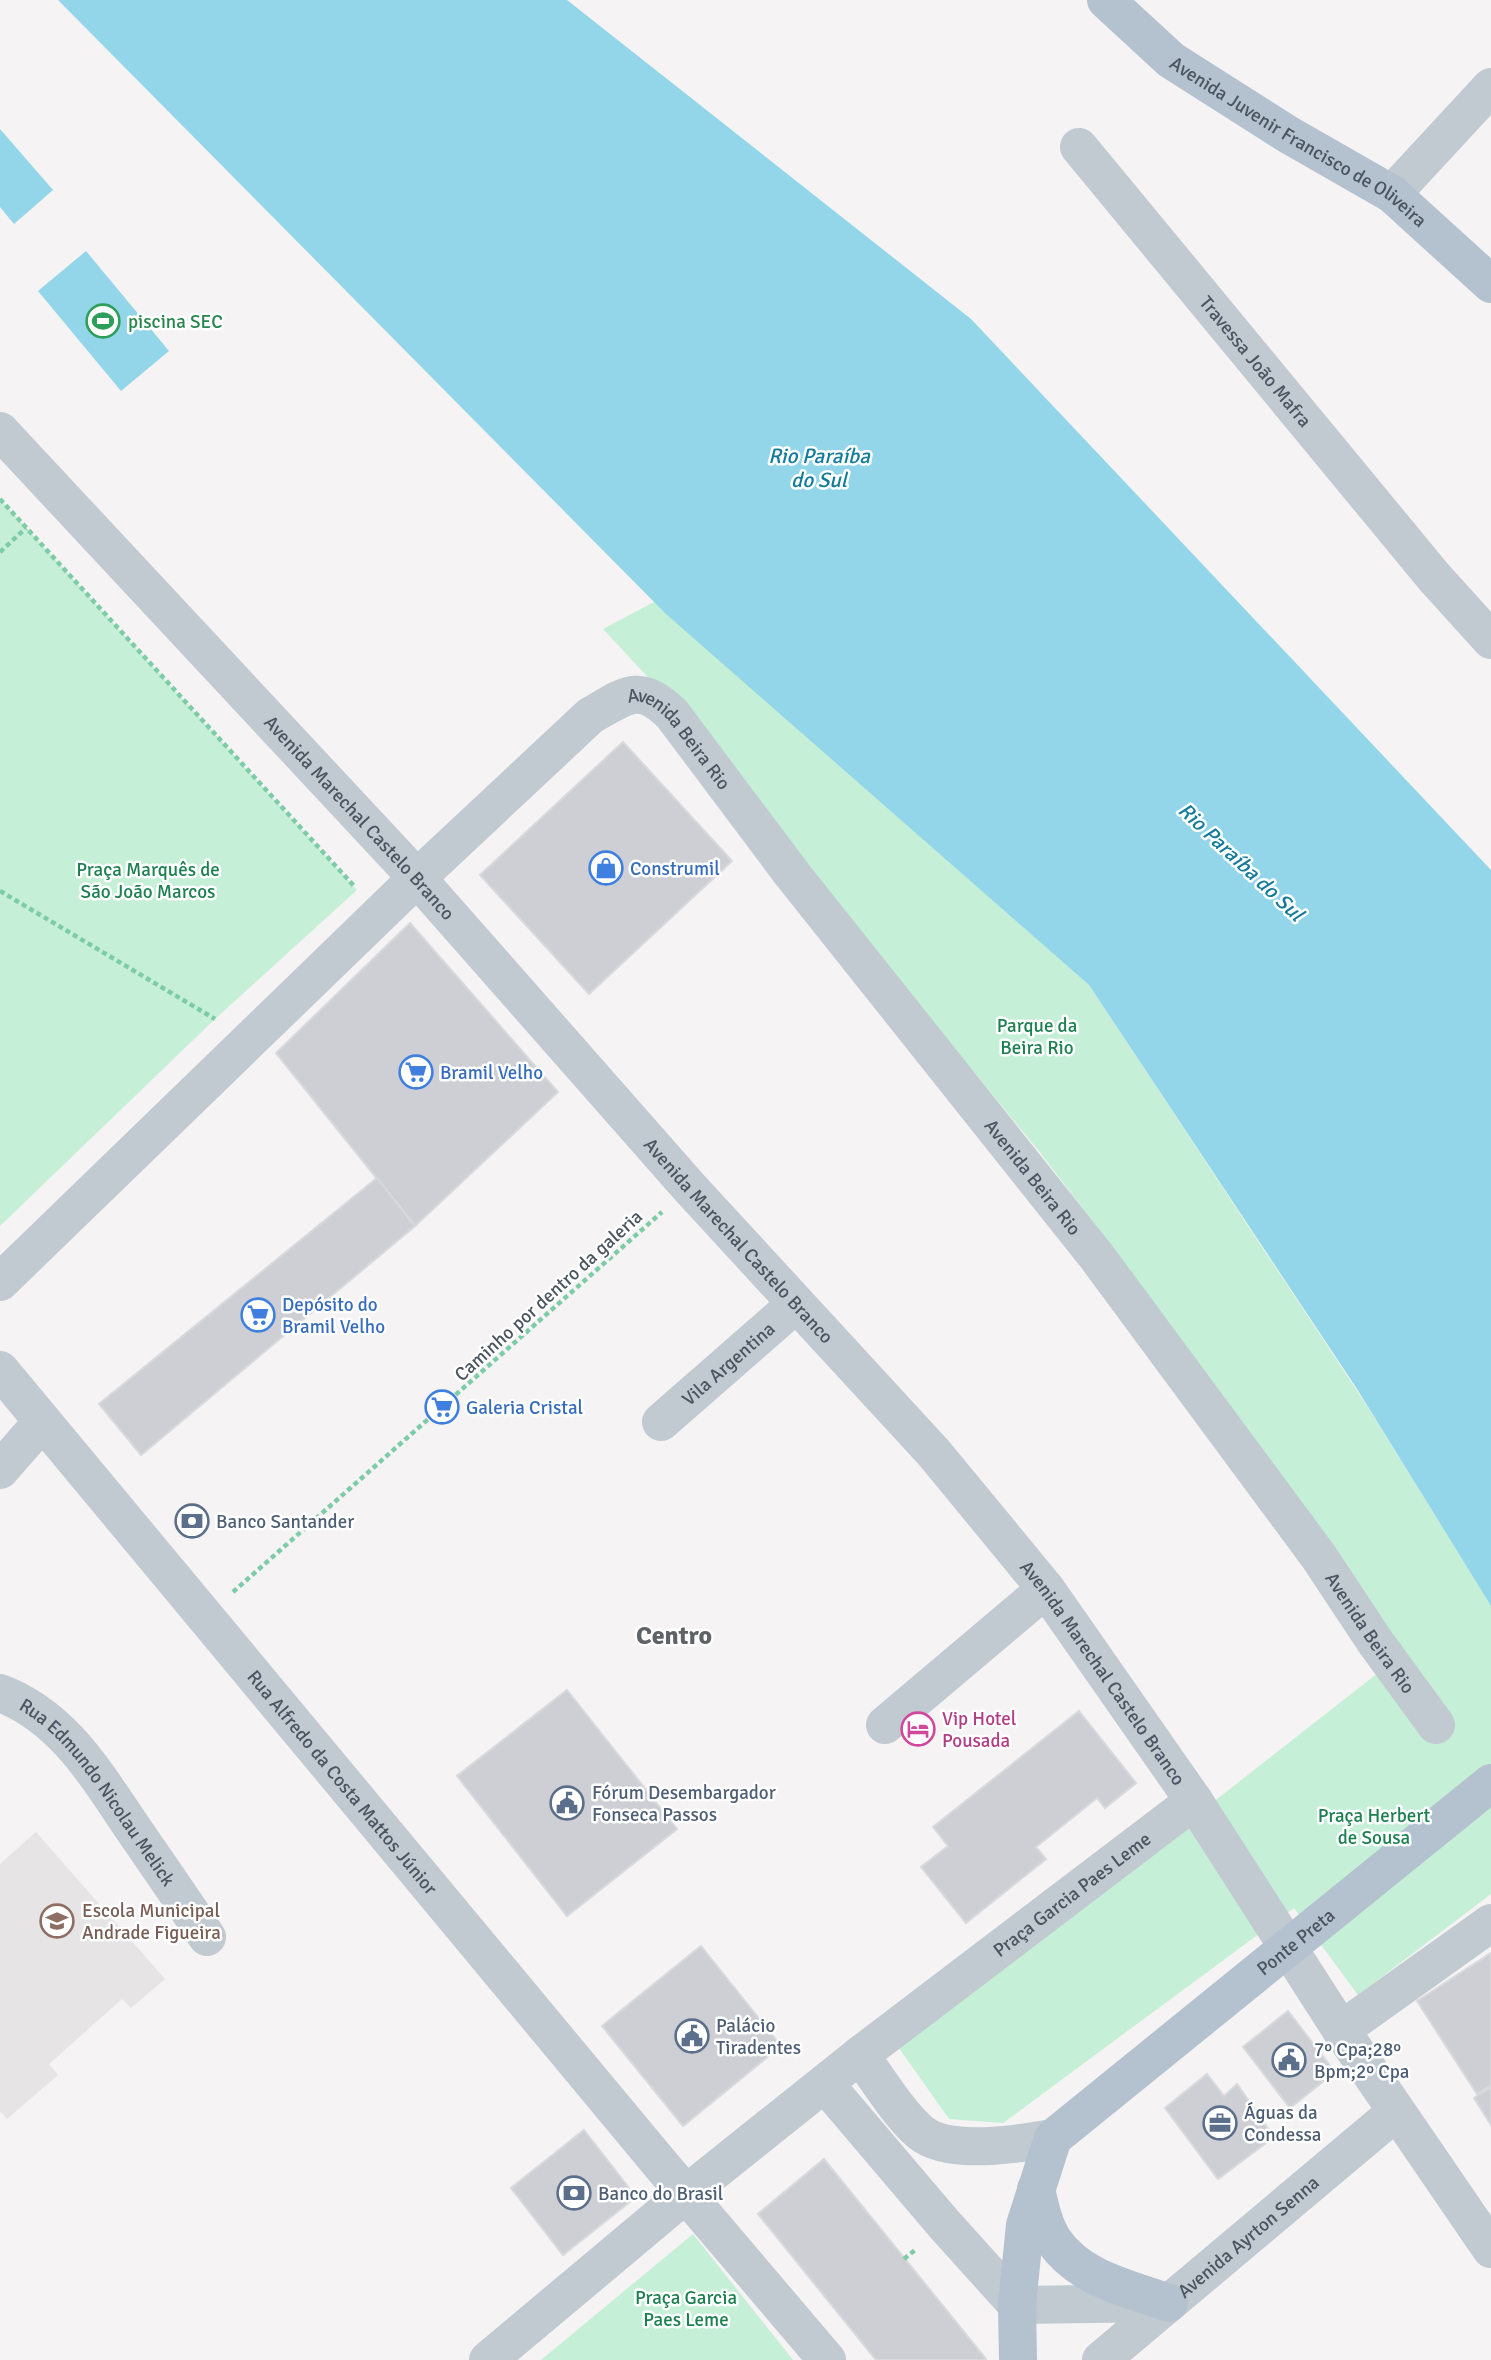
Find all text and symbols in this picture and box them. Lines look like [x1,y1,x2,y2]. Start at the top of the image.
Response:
street label: Avenida Juvenir Francisco de Oliveira [1165,51,1431,233]
street label: Travessa João Mafra [1194,291,1316,433]
sports icon: piscina SEC [84,302,122,340]
place label: piscina SEC [128,310,223,334]
water label: Rio Paraíba do Sul [768,443,871,493]
street label: Avenida Beira Rio [626,683,736,795]
street label: Avenida Marechal Castelo Branco [259,711,460,926]
water label: Rio Paraíba do Sul [1173,797,1311,928]
shop icon: Construmil [587,849,625,887]
place label: Construmil [630,857,720,881]
park label: Praça Marquês de São João Marcos [76,858,220,904]
park label: Parque da Beira Rio [997,1014,1077,1060]
supermarket icon: Bramil Velho [397,1053,435,1091]
place label: Bramil Velho [440,1061,543,1085]
street label: Avenida Beira Rio [979,1115,1086,1241]
street label: Avenida Marechal Castelo Branco [638,1133,838,1349]
street label: Caminho por dentro da galeria [450,1205,648,1387]
place label: Depósito do Bramil Velho [282,1293,385,1339]
supermarket icon: Depósito do Bramil Velho [239,1296,277,1334]
street label: Vila Argentina [677,1317,780,1411]
supermarket icon: Galeria Cristal [423,1388,461,1426]
place label: Galeria Cristal [466,1396,583,1420]
bank icon: Banco Santander [173,1502,211,1540]
place label: Banco Santander [216,1510,354,1534]
street label: Avenida Marechal Castelo Branco [1014,1556,1190,1790]
street label: Avenida Beira Rio [1319,1568,1420,1699]
district label: Centro [636,1620,712,1652]
street label: Rua Alfredo da Costa Mattos Júnior [242,1666,442,1900]
street label: Rua Edmundo Nicolau Melick [15,1693,180,1891]
place label: Vip Hotel Pousada [942,1707,1016,1753]
hotel icon: Vip Hotel Pousada [899,1710,937,1748]
place label: Fórum Desembargador Fonseca Passos [592,1781,776,1827]
public building icon: Fórum Desembargador Fonseca Passos [548,1784,586,1822]
park label: Praça Herbert de Sousa [1318,1804,1431,1850]
street label: Praça Garcia Paes Leme [989,1827,1156,1962]
place label: Escola Municipal Andrade Figueira [82,1899,221,1945]
school or university icon: Escola Municipal Andrade Figueira [38,1902,76,1940]
street label: Ponte Preta [1252,1903,1340,1981]
place label: Palácio Tiradentes [716,2014,801,2060]
public building icon: Palácio Tiradentes [673,2017,711,2055]
place label: 7º Cpa;28º Bpm;2º Cpa [1314,2038,1409,2084]
public building icon: 7º Cpa;28º Bpm;2º Cpa [1270,2041,1308,2079]
place label: Águas da Condessa [1244,2101,1321,2147]
office icon: Águas da Condessa [1201,2104,1239,2142]
street label: Avenida Ayrton Senna [1173,2171,1324,2304]
bank icon: Banco do Brasil [555,2174,593,2212]
place label: Banco do Brasil [598,2182,723,2206]
park label: Praça Garcia Paes Leme [635,2286,737,2332]

